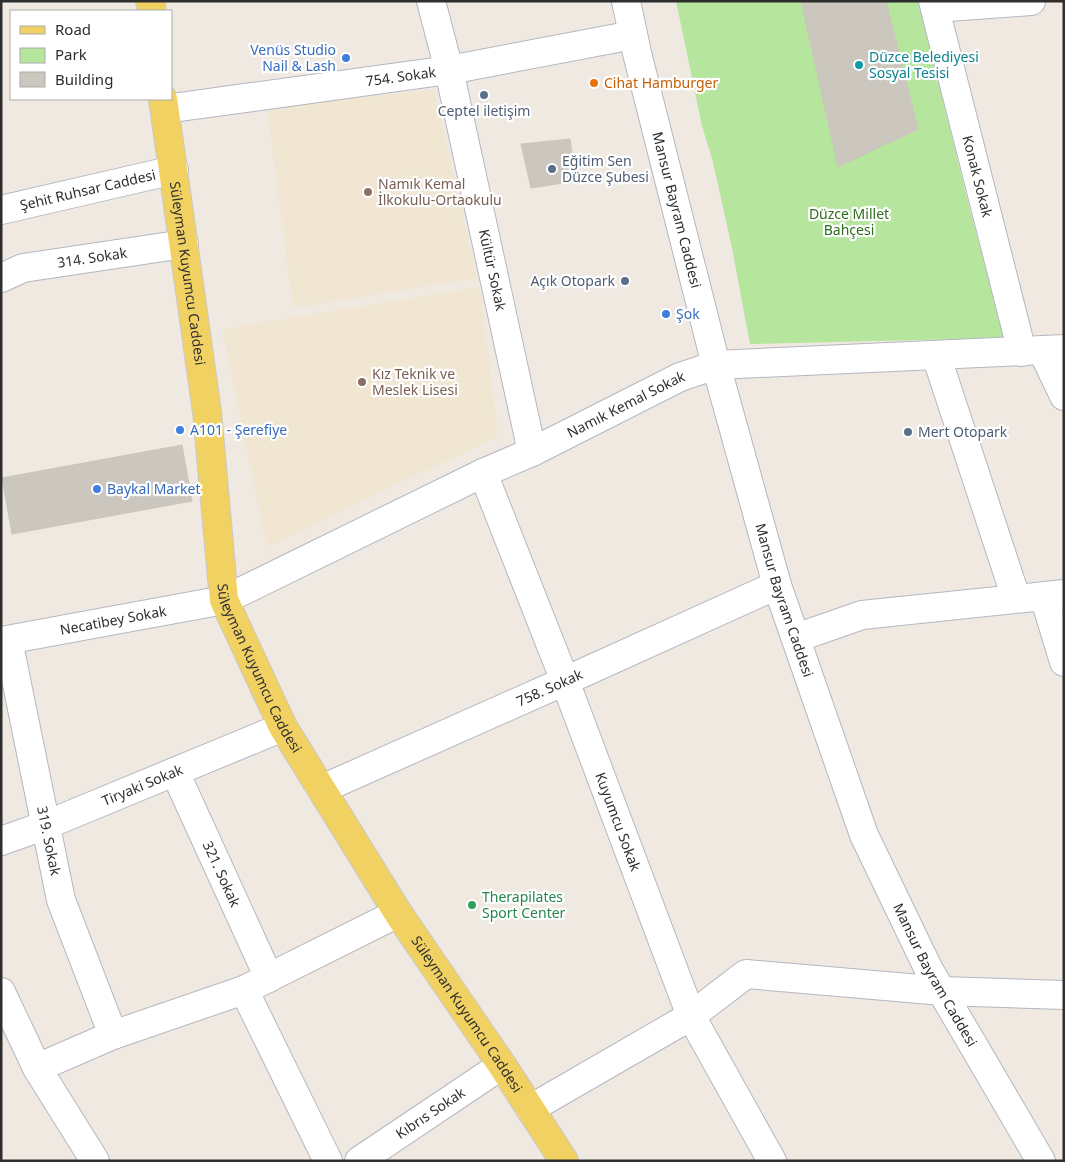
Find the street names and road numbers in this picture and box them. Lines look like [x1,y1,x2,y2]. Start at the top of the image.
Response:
street label: 754. Sokak [365,62,437,90]
street label: Mansur Bayram Caddesi [648,130,706,290]
street label: Konak Sokak [958,133,998,220]
street label: Şehit Ruhsar Caddesi [18,165,157,214]
street label: Süleyman Kuyumcu Caddesi [166,180,210,366]
street label: Kültür Sokak [475,227,511,313]
street label: 314. Sokak [56,243,129,272]
street label: Namık Kemal Sokak [564,366,688,442]
street label: Mansur Bayram Caddesi [751,521,818,680]
street label: Süleyman Kuyumcu Caddesi [214,583,307,756]
street label: Necatibey Sokak [58,601,168,639]
street label: 758. Sokak [513,664,586,710]
street label: Tiryaki Sokak [99,759,186,810]
street label: Kuyumcu Sokak [591,769,646,874]
street label: 319. Sokak [33,804,66,878]
street label: 321. Sokak [199,838,245,910]
street label: Mansur Bayram Caddesi [889,900,982,1050]
street label: Süleyman Kuyumcu Caddesi [407,932,527,1096]
street label: Kıbrıs Sokak [392,1082,469,1143]

